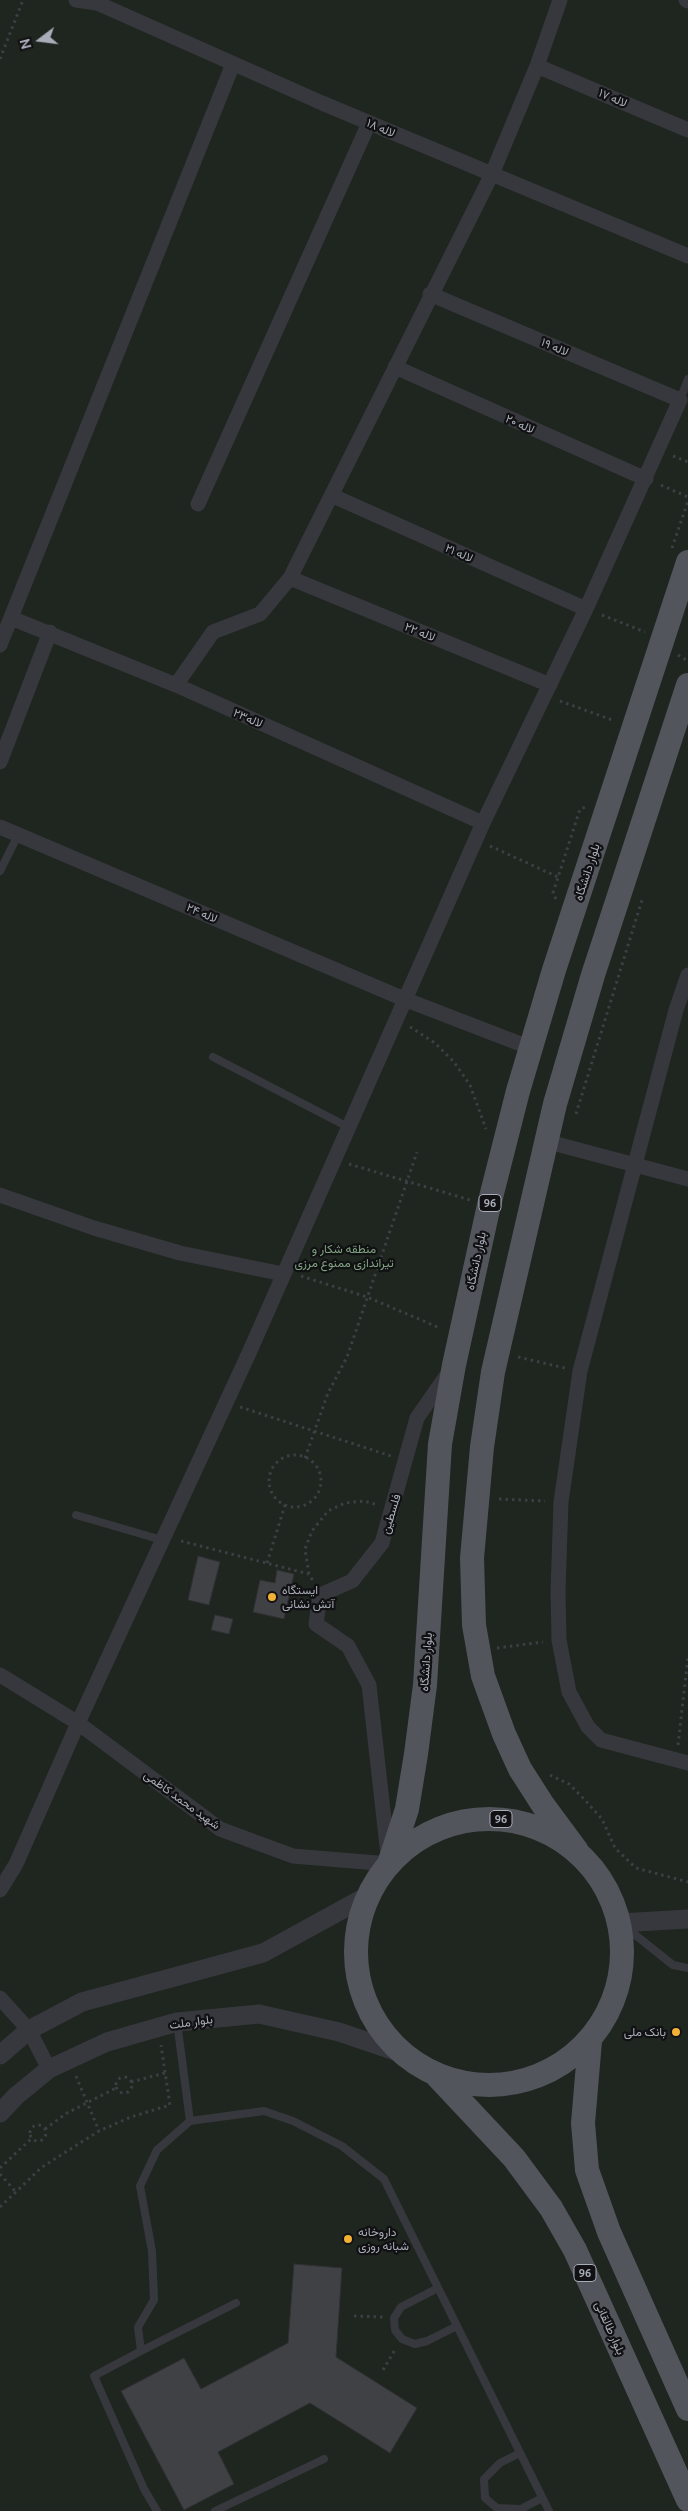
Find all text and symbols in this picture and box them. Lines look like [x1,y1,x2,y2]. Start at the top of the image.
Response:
north arrow [15,15,65,65]
text: N [16,37,35,51]
street label: لاله ۱۷ [596,86,630,110]
street label: لاله ۱۸ [364,116,398,140]
street label: لاله ۱۹ [539,335,571,359]
street label: لاله ۲۰ [503,411,537,437]
street label: لاله ۲۱ [443,541,475,565]
street label: لاله ۲۲ [403,619,437,645]
street label: لاله۲۳ [231,705,265,731]
street label: بلوار دانشگاه [571,842,603,902]
street label: لاله ۲۴ [184,900,220,926]
road number: 96 [479,1194,501,1212]
street label: بلوار دانشگاه [463,1231,489,1291]
park label: منطقه شکار و تیراندازی ممنوع مرزی [294,1242,394,1270]
street label: فلسطین [378,1492,404,1536]
place label: ایستگاه آتش نشانی [282,1583,334,1611]
marker: ایستگاه آتش نشانی [266,1591,278,1603]
street label: بلوار دانشگاه [417,1632,435,1692]
street label: شهید محمد کاظمی [141,1768,223,1832]
road number: 96 [490,1810,512,1828]
street label: بلوار ملت [168,2012,214,2032]
place label: بانک ملی [624,2025,666,2039]
marker: بانک ملی [670,2026,682,2038]
place label: داروخانه شبانه روزی [358,2225,409,2253]
marker: داروخانه شبانه روزی [342,2233,354,2245]
road number: 96 [574,2264,596,2282]
street label: بلوار طالقانی [592,2299,628,2357]

